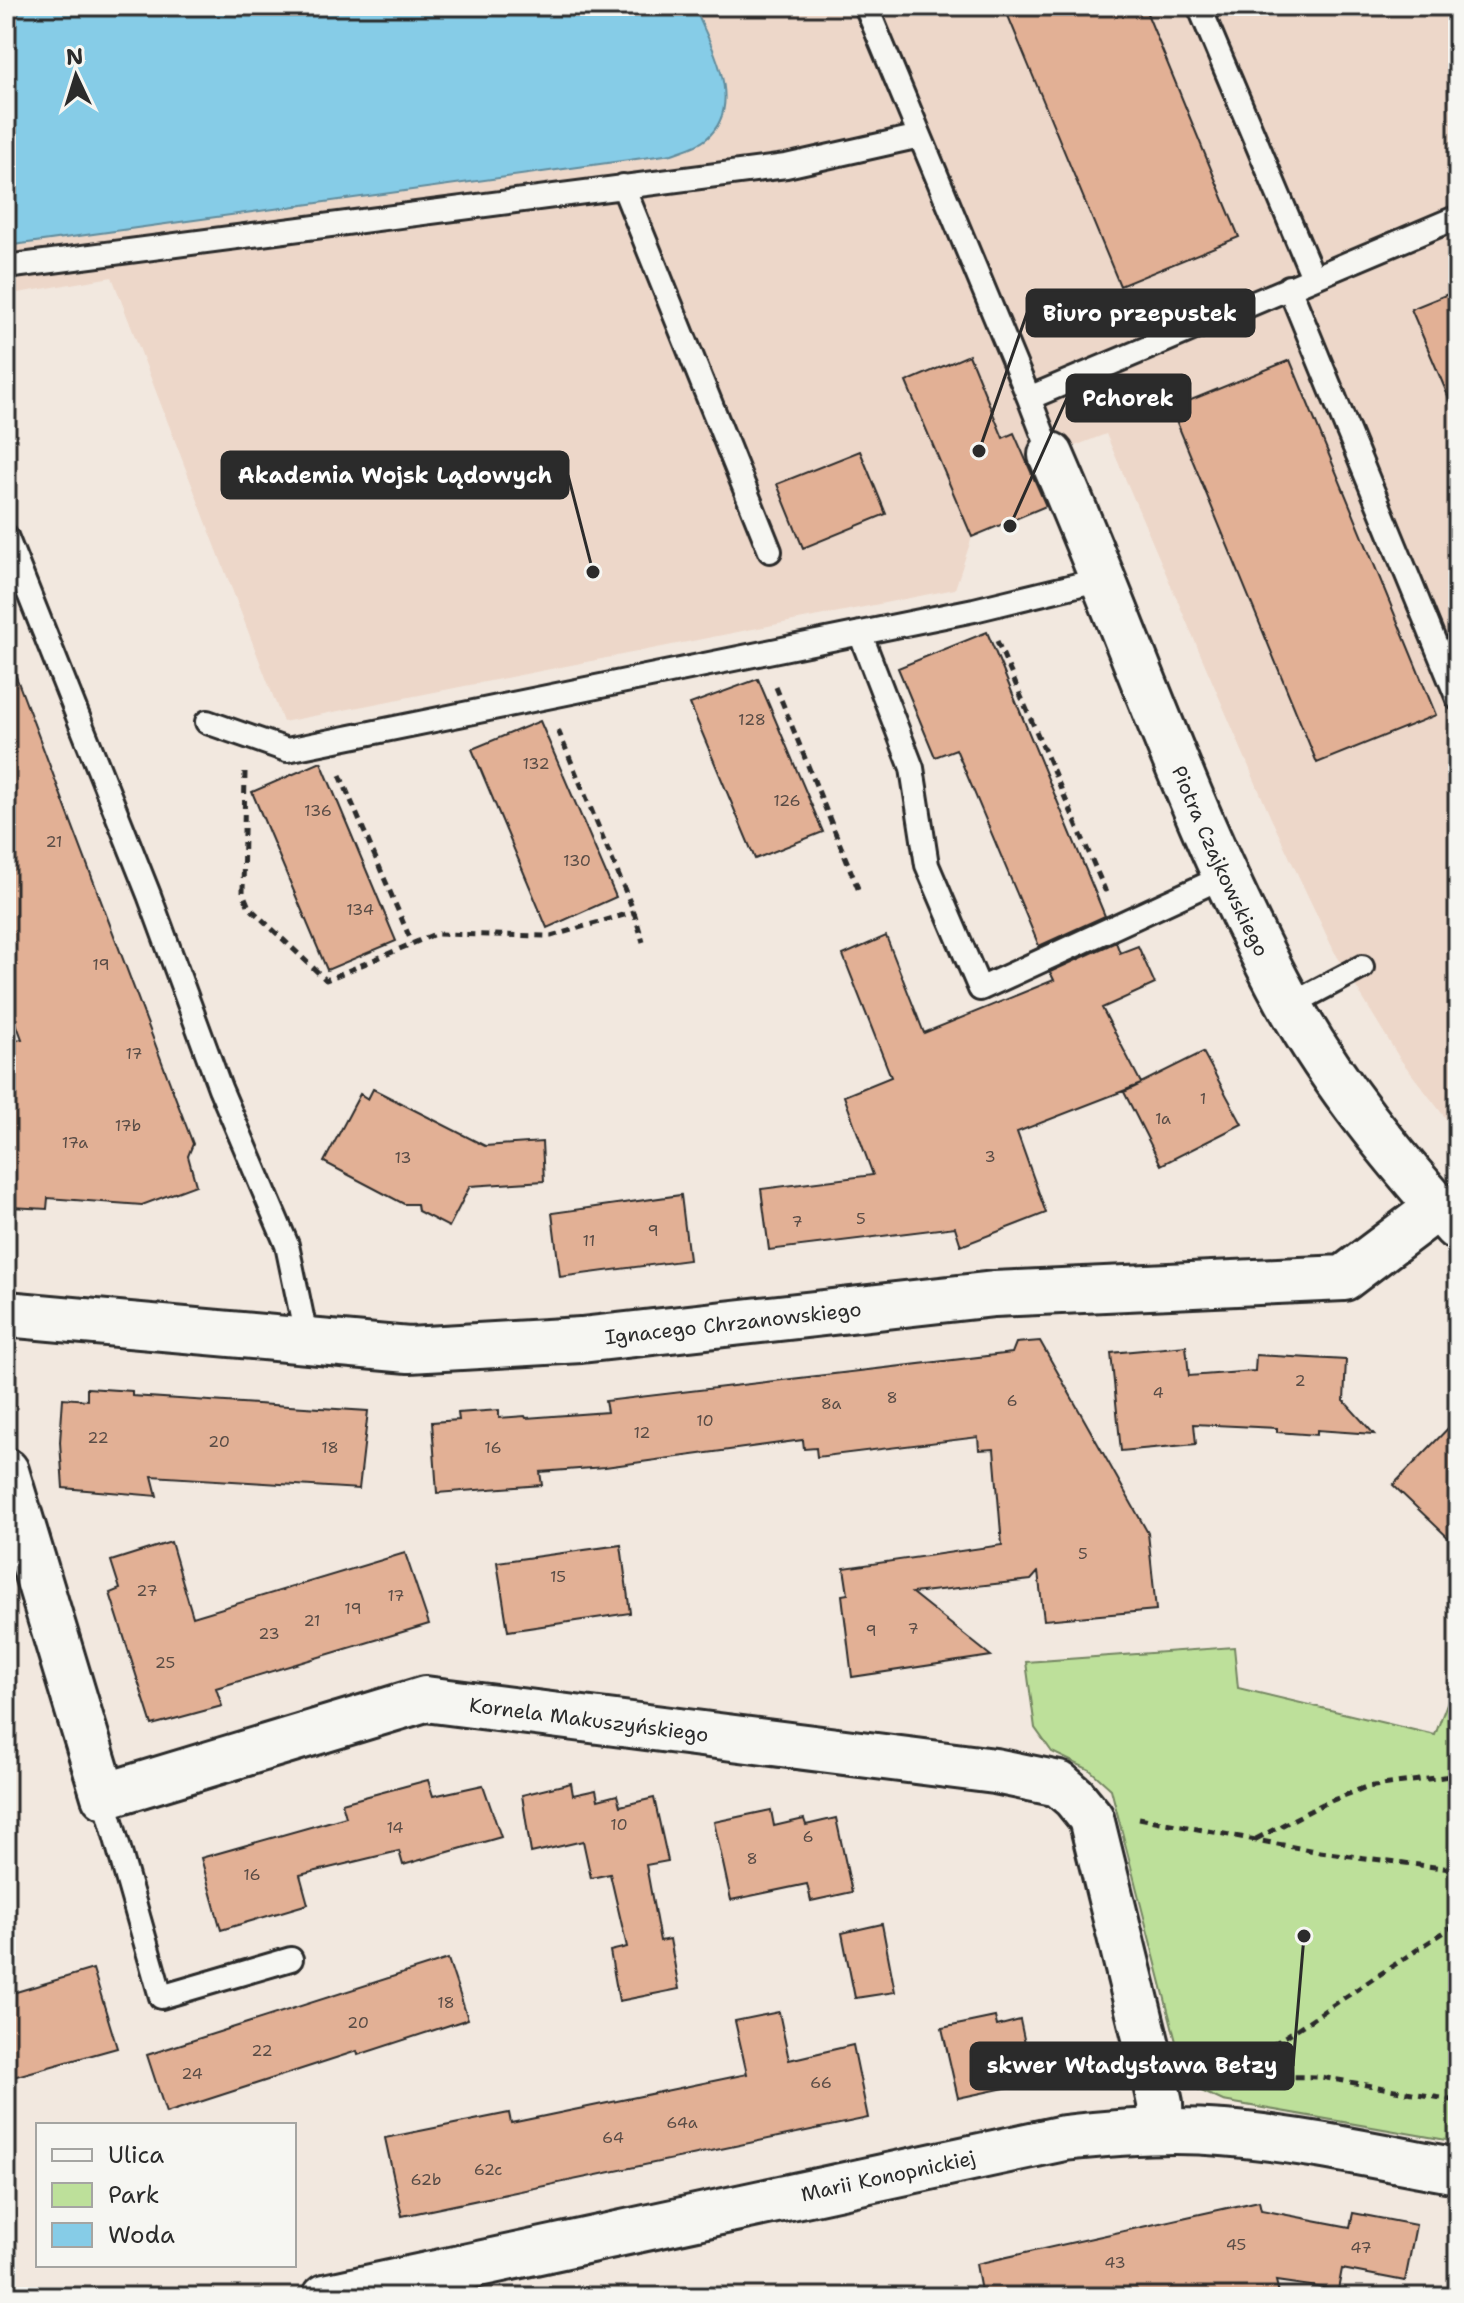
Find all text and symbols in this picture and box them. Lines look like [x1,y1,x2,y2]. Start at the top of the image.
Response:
north arrow [36,36,116,116]
text: N [65,41,84,72]
callout: Biuro przepustek [1027,290,1254,336]
text: Biuro przepustek [1043,299,1237,328]
callout: Pchorek [1067,375,1190,421]
text: Pchorek [1082,384,1174,413]
callout: Akademia Wojsk Lądowych [222,452,568,498]
text: Akademia Wojsk Lądowych [238,461,552,490]
house number: 128 [738,709,766,730]
house number: 132 [522,753,550,774]
street label: Piotra Czajkowskiego [1166,762,1275,961]
house number: 126 [773,790,801,811]
house number: 136 [304,800,332,821]
house number: 21 [45,831,63,852]
house number: 130 [563,850,591,871]
house number: 134 [346,899,374,920]
house number: 19 [92,954,110,975]
house number: 17 [125,1043,143,1064]
house number: 1 [1200,1088,1206,1109]
house number: 1a [1155,1108,1171,1129]
house number: 17b [115,1115,141,1136]
house number: 17a [62,1132,88,1153]
house number: 3 [984,1146,996,1167]
house number: 13 [394,1147,412,1168]
house number: 5 [856,1208,866,1229]
house number: 7 [791,1211,803,1232]
house number: 9 [647,1220,659,1241]
house number: 11 [583,1230,595,1251]
street label: Ignacego Chrzanowskiego [604,1296,863,1350]
house number: 2 [1294,1370,1306,1391]
house number: 4 [1152,1382,1164,1403]
house number: 8 [886,1387,898,1408]
house number: 6 [1006,1390,1018,1411]
house number: 8a [821,1393,841,1414]
house number: 10 [696,1410,714,1431]
house number: 12 [633,1422,651,1443]
house number: 22 [87,1427,109,1448]
house number: 20 [208,1431,230,1452]
house number: 18 [321,1437,339,1458]
house number: 16 [484,1437,502,1458]
house number: 5 [1078,1543,1088,1564]
house number: 15 [550,1566,566,1587]
house number: 27 [136,1580,158,1601]
house number: 17 [387,1585,405,1606]
house number: 19 [344,1598,362,1619]
house number: 21 [303,1610,321,1631]
house number: 7 [907,1618,919,1639]
house number: 9 [865,1620,877,1641]
house number: 23 [258,1623,280,1644]
house number: 25 [155,1652,175,1673]
street label: Kornela Makuszyńskiego [468,1692,710,1748]
house number: 10 [610,1814,628,1835]
house number: 14 [386,1817,404,1838]
house number: 6 [802,1826,814,1847]
house number: 8 [746,1848,758,1869]
house number: 16 [243,1864,261,1885]
house number: 18 [437,1992,455,2013]
house number: 20 [347,2012,369,2033]
house number: 22 [251,2040,273,2061]
callout: skwer Władysława Bełzy [971,2043,1293,2089]
text: skwer Władysława Bełzy [987,2051,1277,2080]
house number: 24 [181,2063,203,2084]
house number: 66 [810,2072,832,2093]
house number: 64a [666,2112,698,2133]
legend [36,2123,296,2267]
house number: 64 [602,2127,624,2148]
text: Ulica [108,2139,164,2171]
street label: Marii Konopnickiej [798,2144,978,2207]
house number: 62c [474,2159,502,2180]
house number: 62b [411,2169,441,2190]
text: Park [108,2179,160,2211]
text: Woda [108,2219,175,2251]
house number: 45 [1226,2234,1246,2255]
house number: 47 [1350,2237,1372,2258]
house number: 43 [1104,2252,1126,2273]

